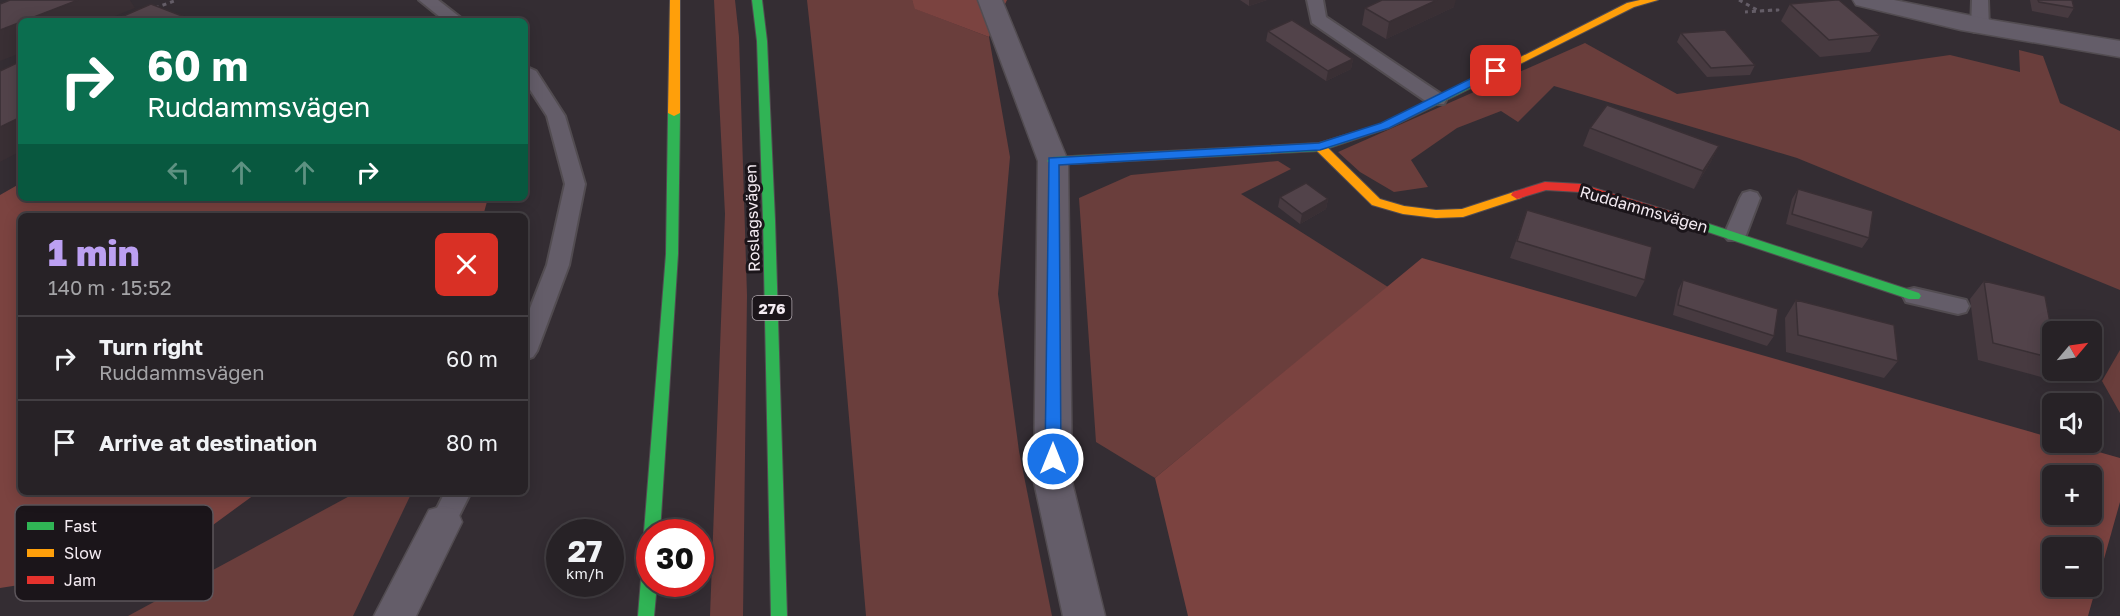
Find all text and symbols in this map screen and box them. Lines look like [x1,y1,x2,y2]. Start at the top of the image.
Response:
text: 60 m [147,40,248,90]
icon: right [48,42,126,120]
pin [1470,45,1521,96]
icon: arrive [1479,54,1512,87]
text: Ruddammsvägen [147,91,370,123]
icon: left [162,156,195,189]
icon: ahead [225,156,258,189]
icon: ahead [288,156,321,189]
icon: right [351,156,384,189]
street label: Roslagsvägen [740,164,764,272]
street label: Ruddammsvägen [1578,181,1710,237]
text: 1 min [48,231,139,274]
button: close [435,233,498,296]
text: 140 m · 15:52 [48,275,172,299]
road number: 276 [752,296,792,320]
north arrow [2042,321,2102,381]
map controls [2042,321,2102,597]
text: Turn right [99,333,203,360]
icon: right [48,342,81,375]
text: 60 m [446,345,498,372]
text: Ruddammsvägen [99,360,265,384]
button: sound [2042,393,2102,453]
icon: arrive [48,426,81,459]
position arrow [1021,427,1085,491]
text: Arrive at destination [99,429,317,456]
text: 80 m [446,429,498,456]
button: + [2042,465,2102,525]
legend [15,505,213,601]
text: Fast [64,516,97,536]
speed limit sign: 30 [636,519,714,597]
text: 27 [568,533,602,569]
button: − [2042,537,2102,597]
text: Slow [64,543,102,563]
text: km/h [566,564,604,582]
text: Jam [64,570,96,590]

